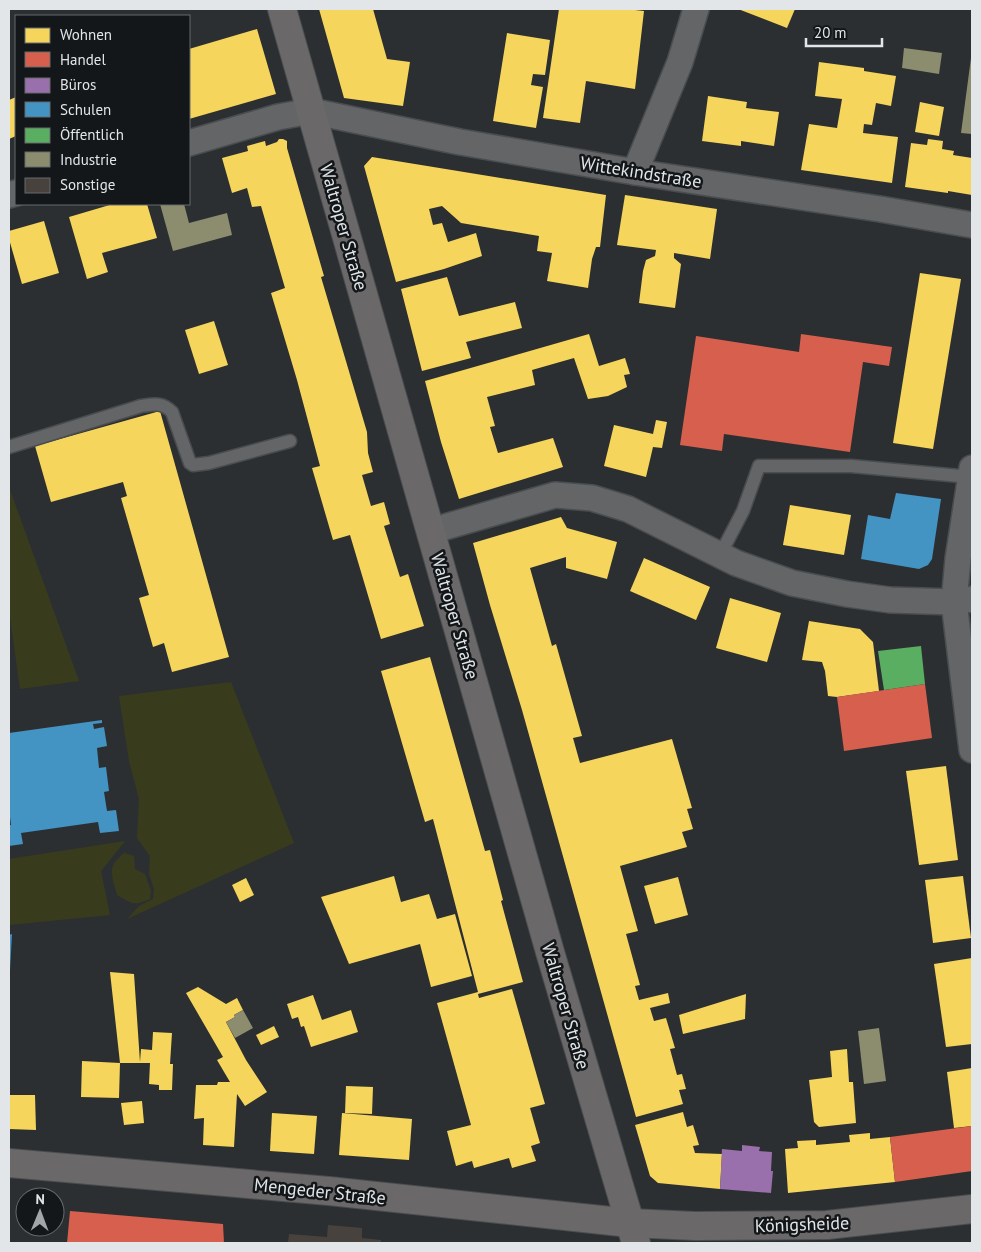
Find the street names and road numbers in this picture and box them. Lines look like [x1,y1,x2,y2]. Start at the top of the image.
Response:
street label: Wittekindstraße [579,151,703,193]
street label: Waltroper Straße [315,161,373,293]
street label: Waltroper Straße [426,550,484,682]
street label: Waltroper Straße [537,940,595,1072]
street label: Mengeder Straße [253,1173,387,1209]
street label: Königsheide [754,1211,850,1237]

